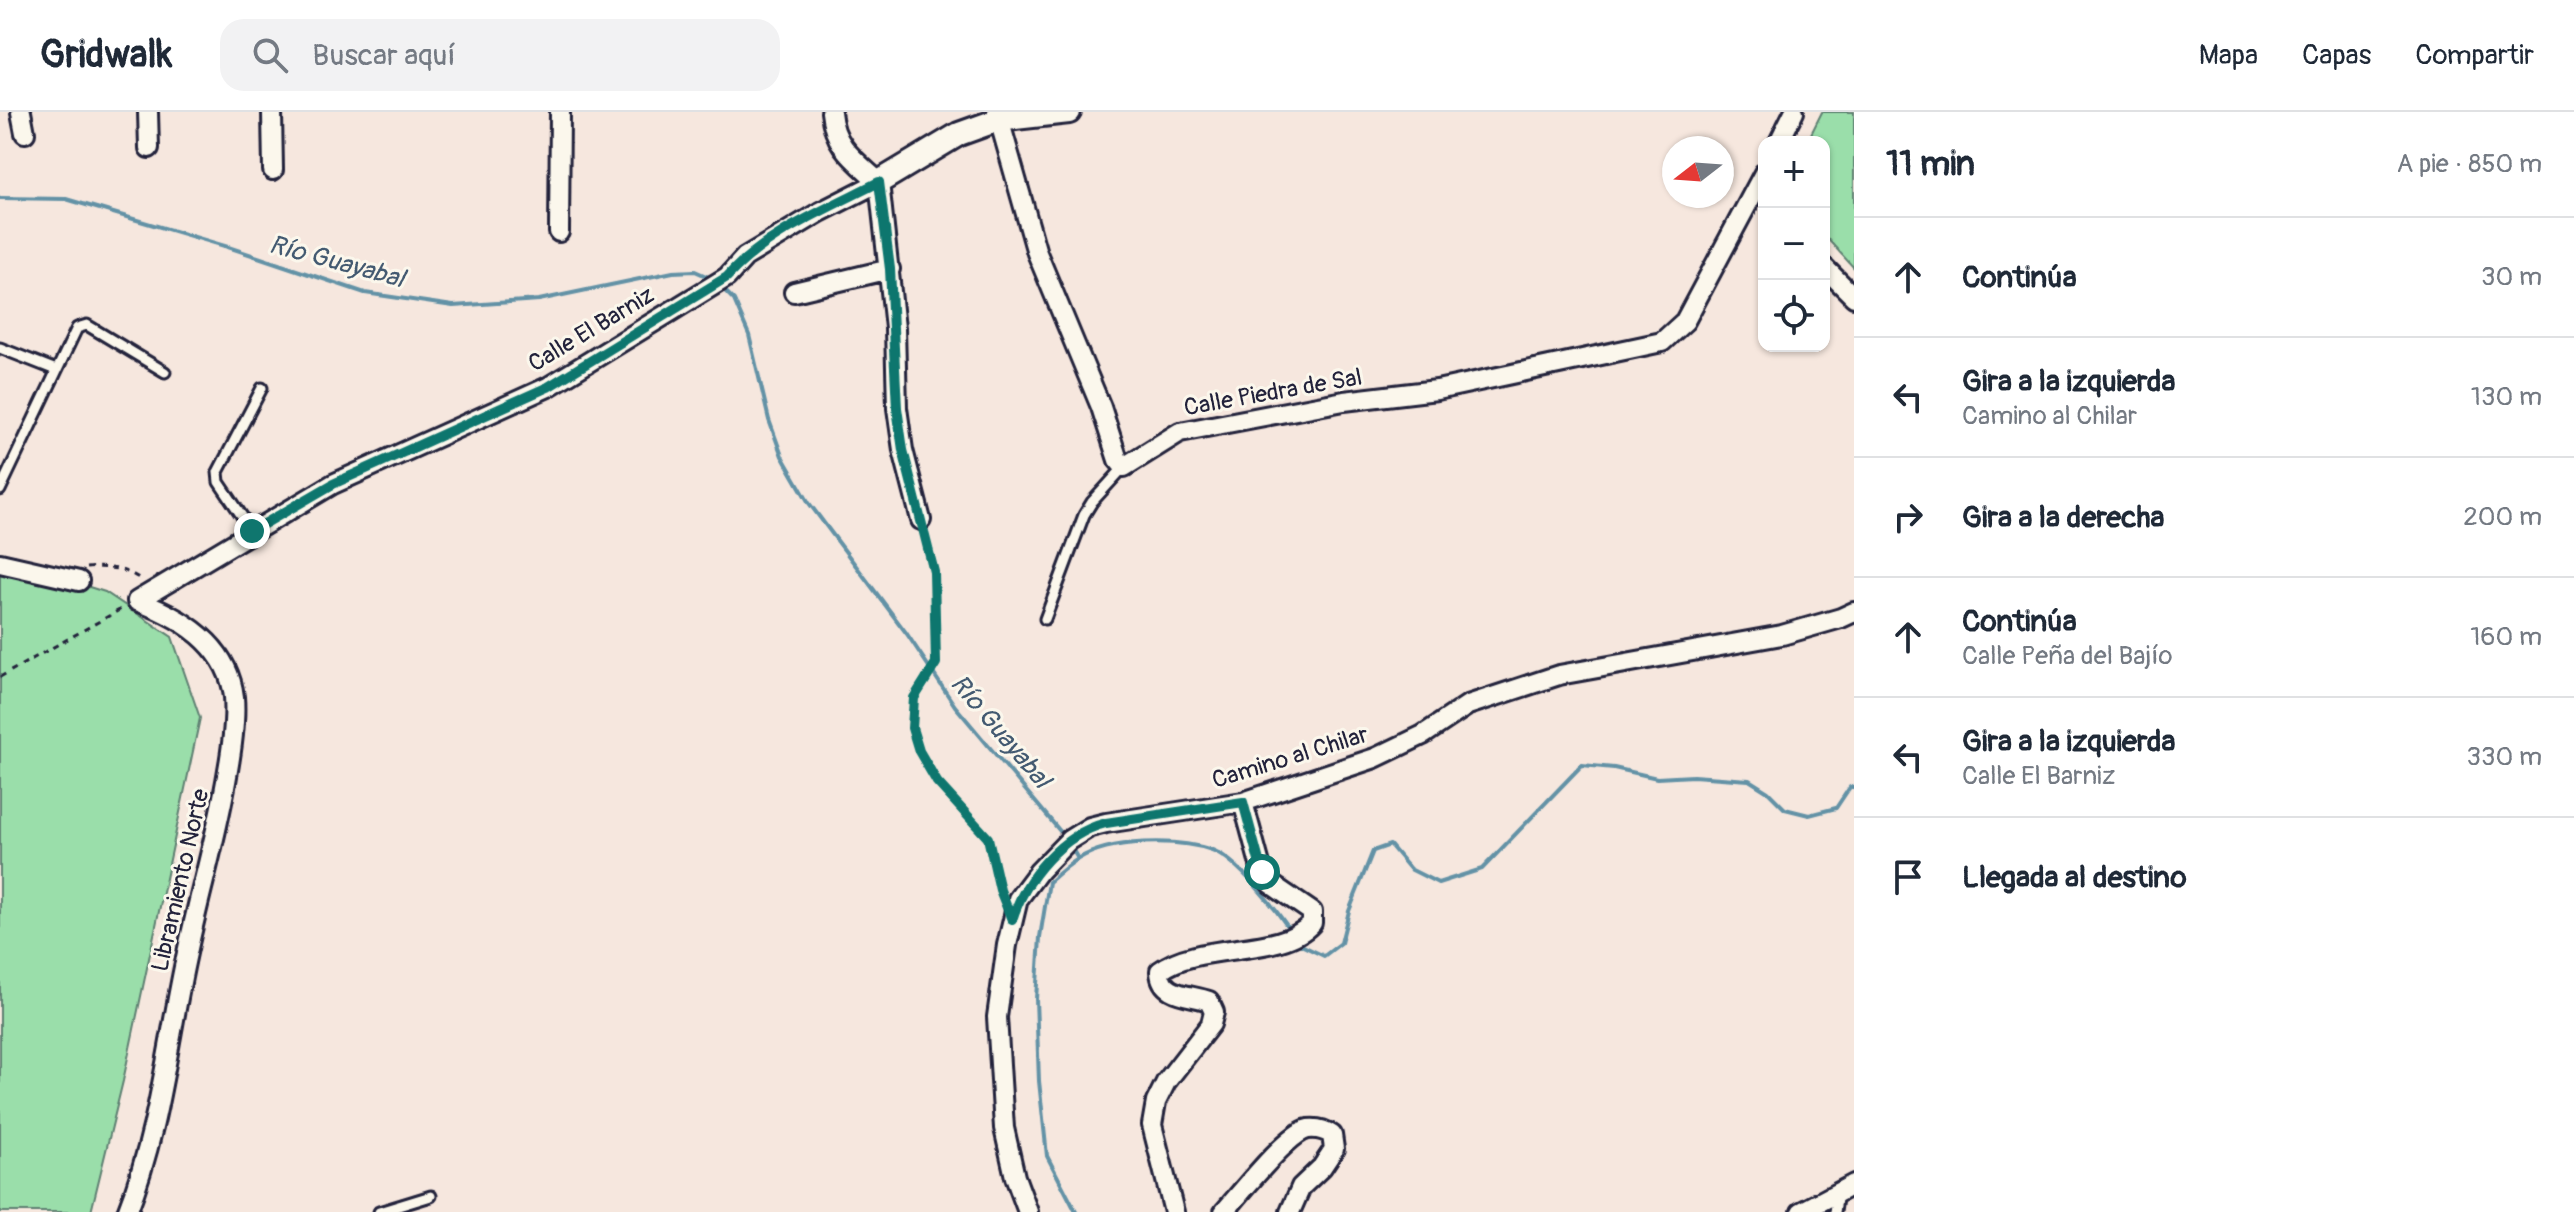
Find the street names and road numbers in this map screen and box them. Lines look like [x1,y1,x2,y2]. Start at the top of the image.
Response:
street label: Calle El Barniz [523,281,659,378]
street label: Calle Piedra de Sal [1182,363,1364,422]
street label: Camino al Chilar [1209,720,1372,795]
street label: Libramiento Norte [145,786,216,974]

